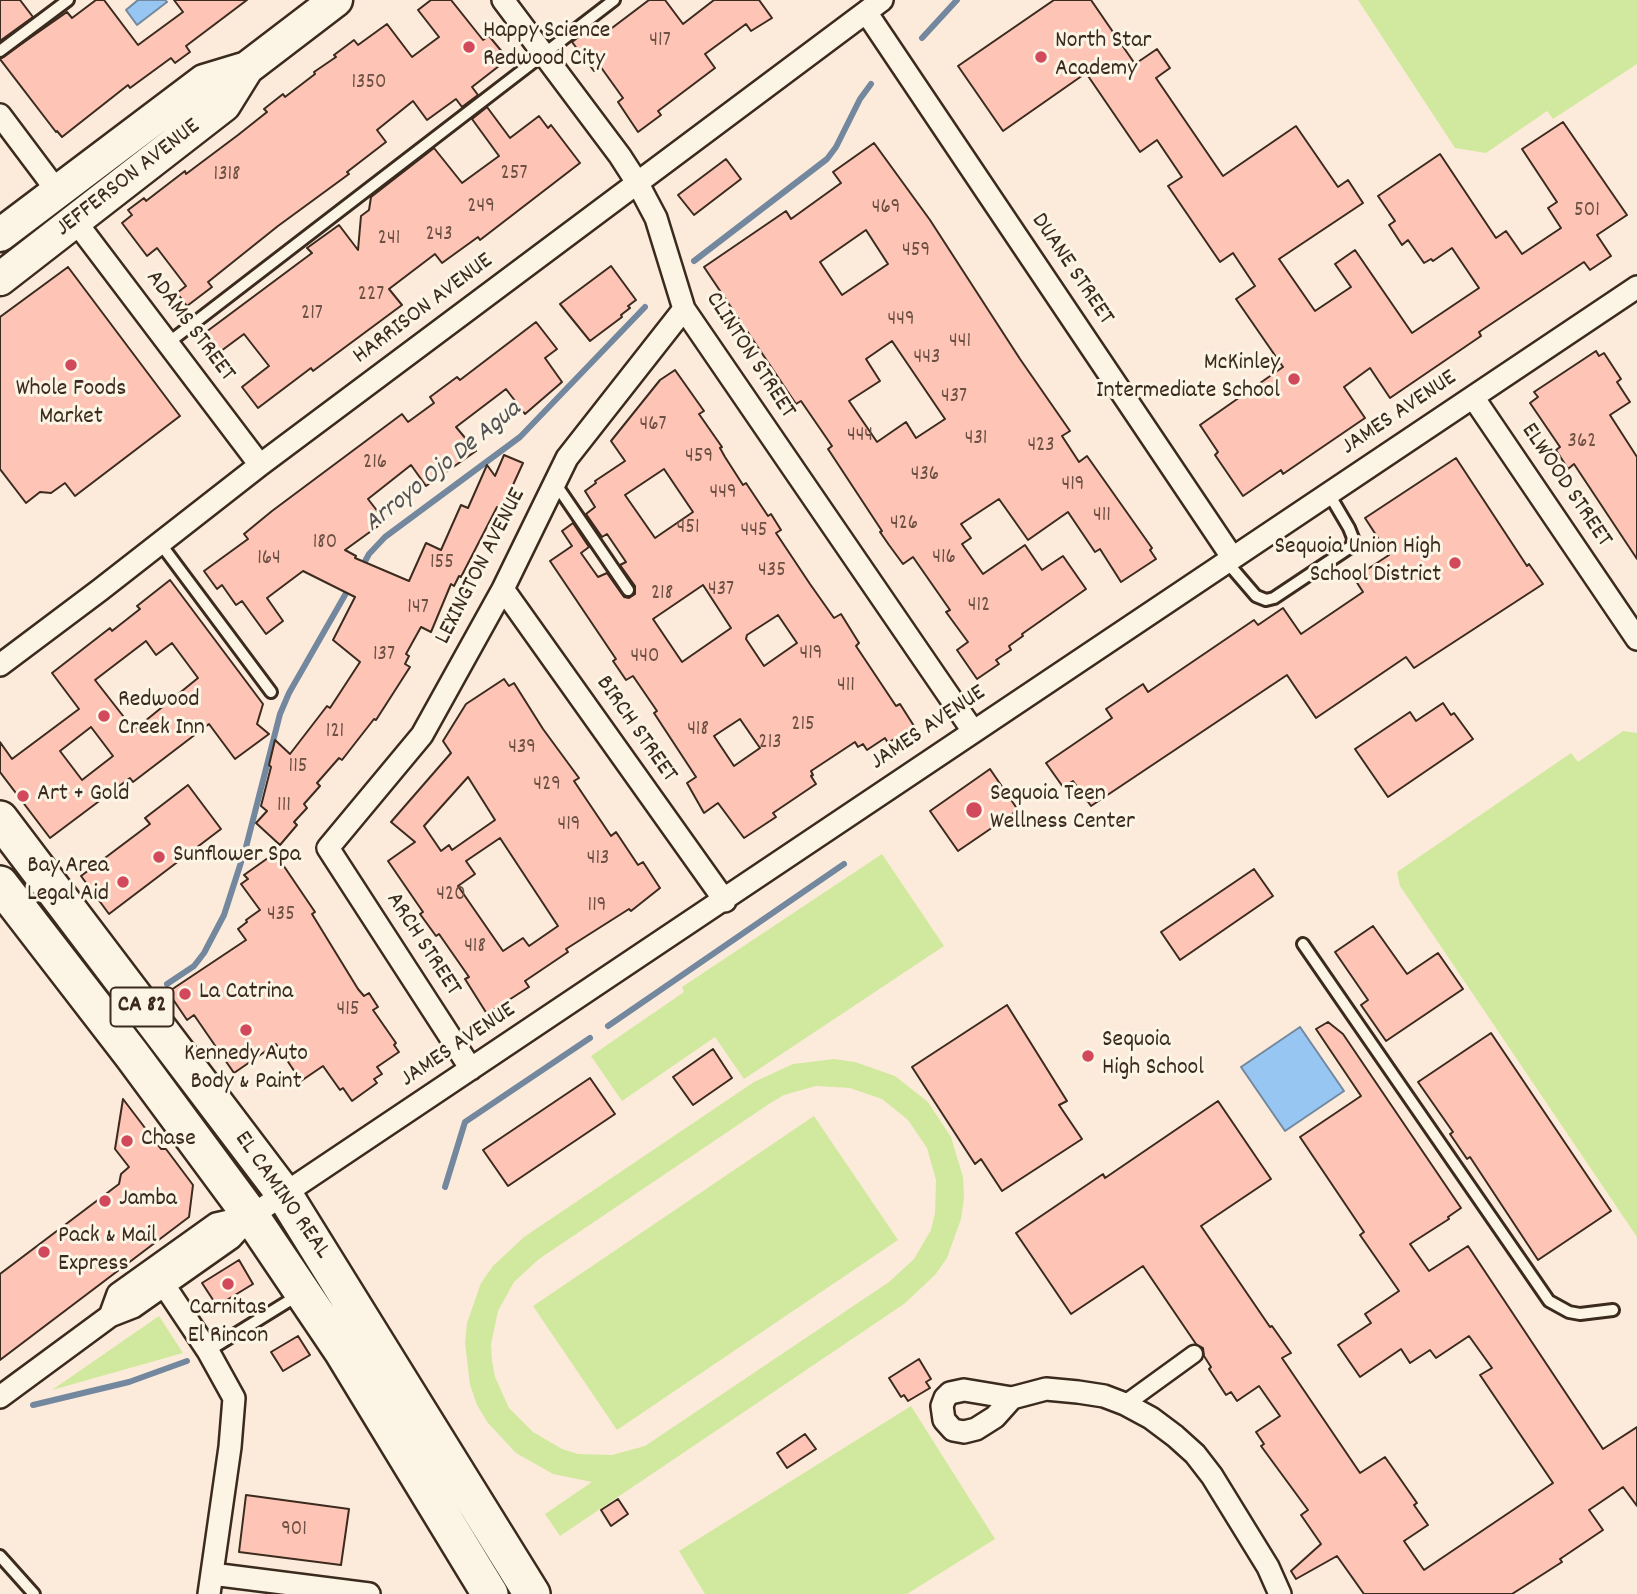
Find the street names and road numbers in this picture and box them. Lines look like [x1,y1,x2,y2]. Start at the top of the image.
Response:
street label: JEFFERSON AVENUE [51,114,207,244]
street label: DUANE STREET [1023,209,1119,331]
street label: HARRISON AVENUE [348,248,500,372]
street label: ADAMS STREET [138,266,240,388]
street label: CLINTON STREET [697,287,801,425]
street label: JAMES AVENUE [1337,365,1463,463]
street label: ELWOOD STREET [1513,419,1617,553]
street label: LEXINGTON AVENUE [430,484,534,650]
street label: BIRCH STREET [588,671,682,789]
street label: JAMES AVENUE [866,680,992,778]
street label: ARCH STREET [378,888,466,1002]
road number: CA 82 [110,988,174,1026]
street label: JAMES AVENUE [396,997,522,1095]
street label: EL CAMINO REAL [226,1127,336,1265]

